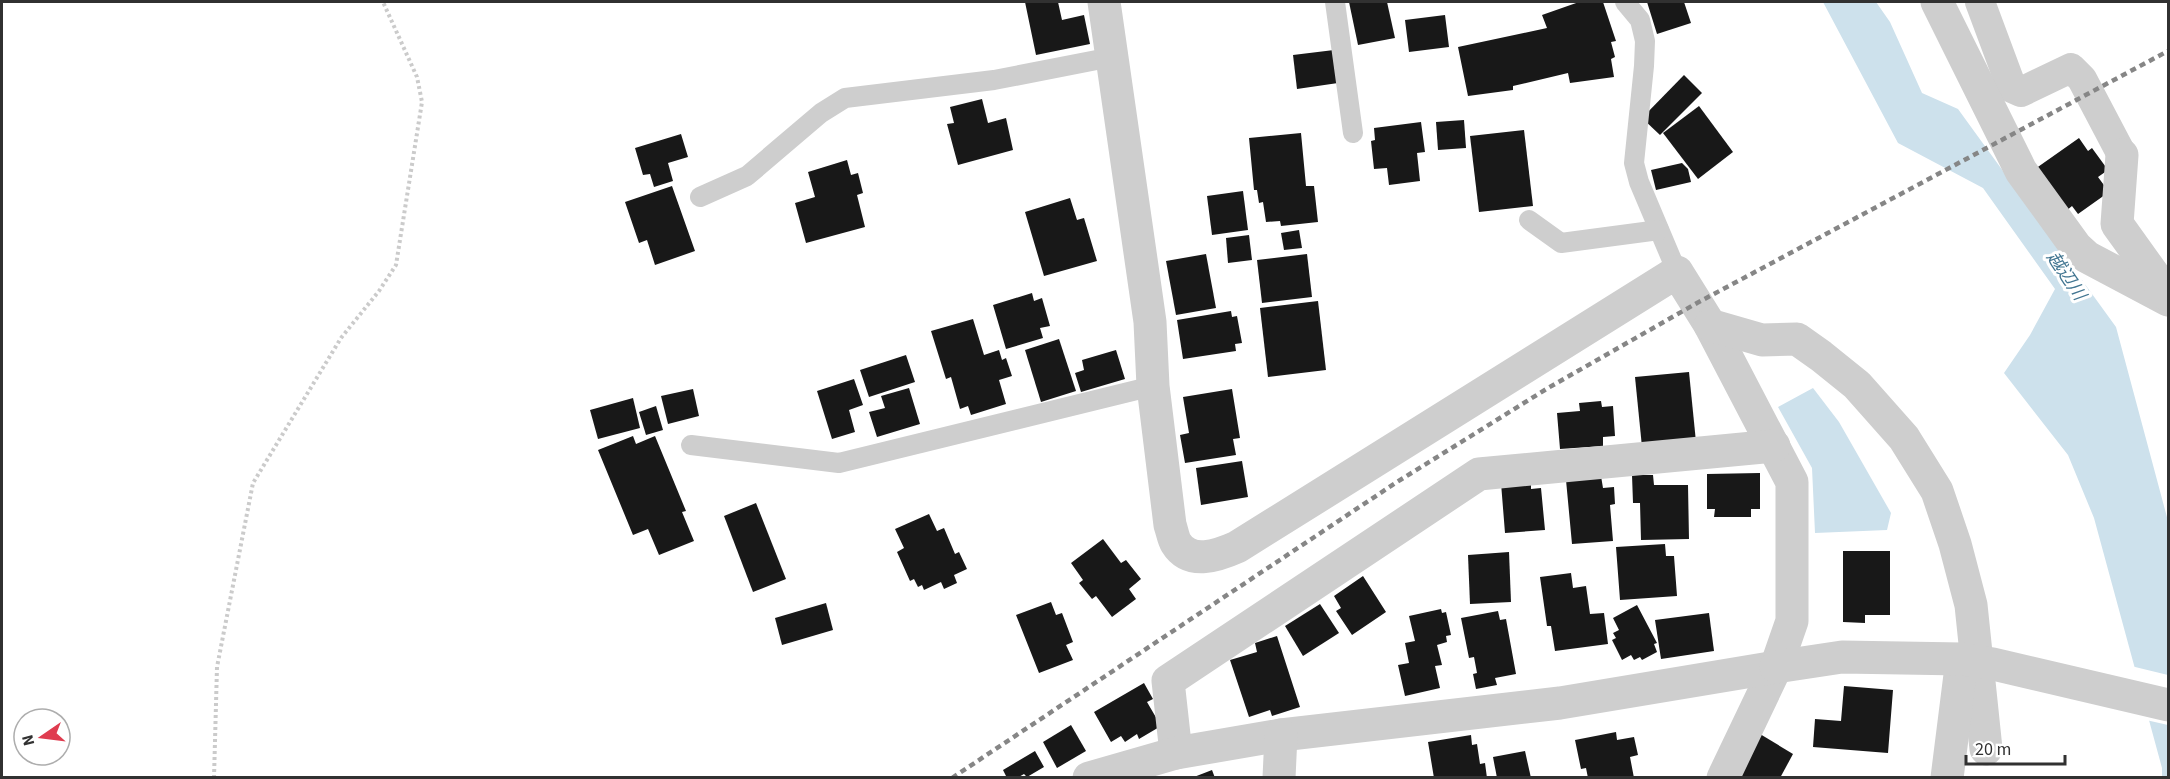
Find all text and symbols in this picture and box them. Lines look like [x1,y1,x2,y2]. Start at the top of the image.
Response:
water label: 越辺川 [2041,247,2093,307]
north arrow [12,707,72,767]
scale bar [1966,728,2065,766]
text: N [16,733,40,748]
text: 20 m [1975,737,2011,762]

